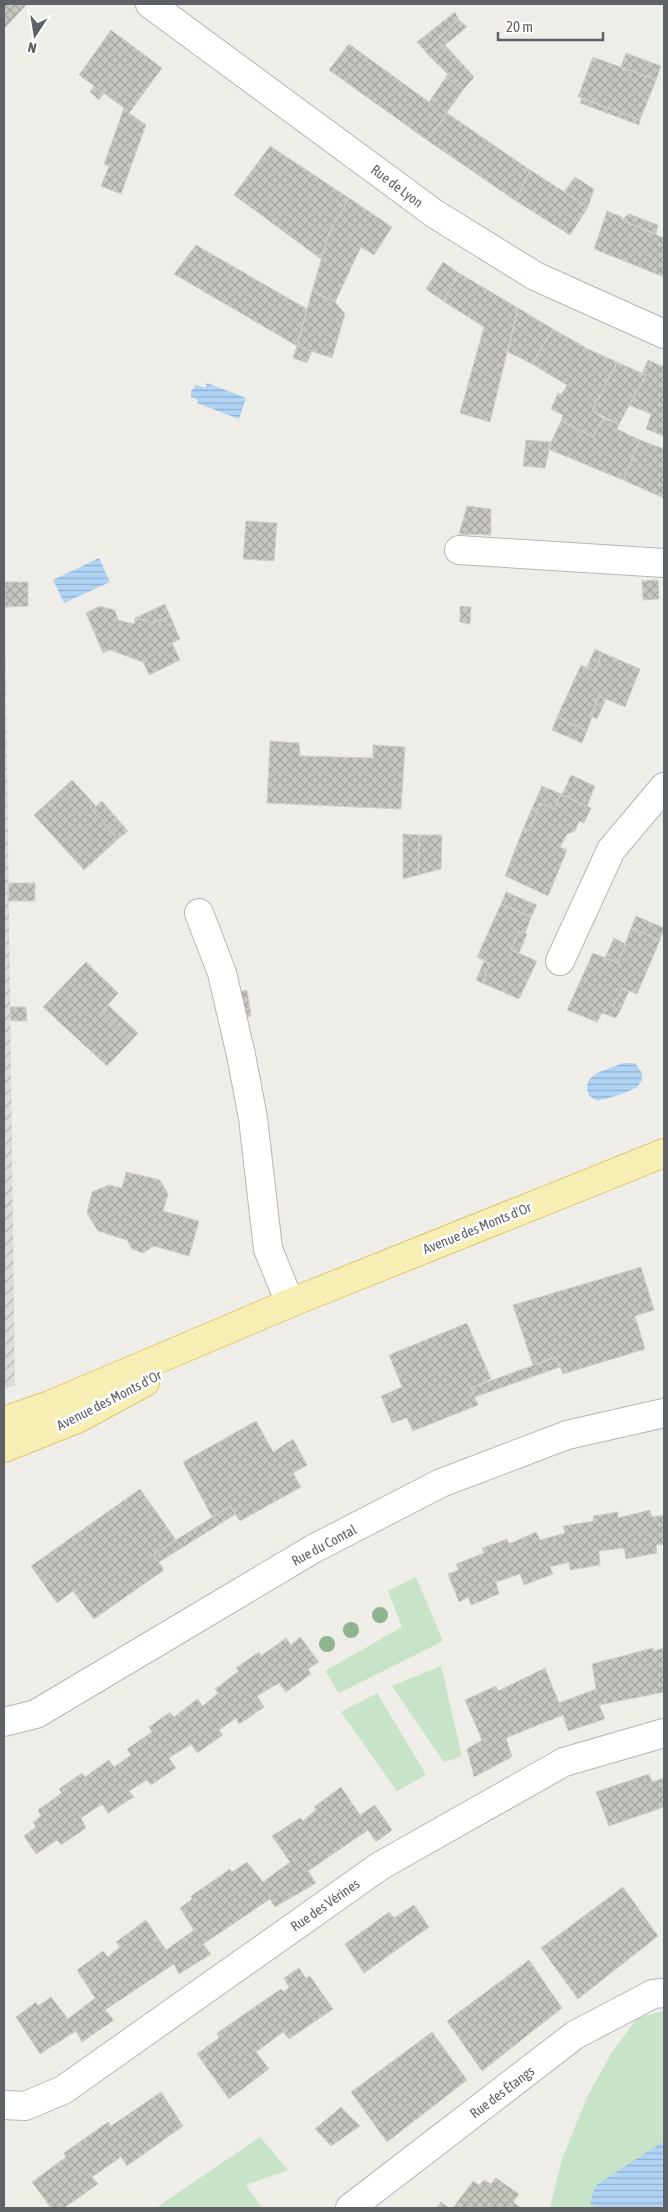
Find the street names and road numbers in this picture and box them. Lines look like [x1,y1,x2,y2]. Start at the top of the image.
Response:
street label: Rue de Lyon [368,161,426,211]
street label: Avenue des Monts d'Or [421,1199,534,1257]
street label: Avenue des Monts d'Or [54,1366,165,1433]
street label: Rue du Contal [289,1521,359,1569]
street label: Rue des Vérines [288,1875,362,1935]
street label: Rue des Étangs [467,2063,537,2121]

